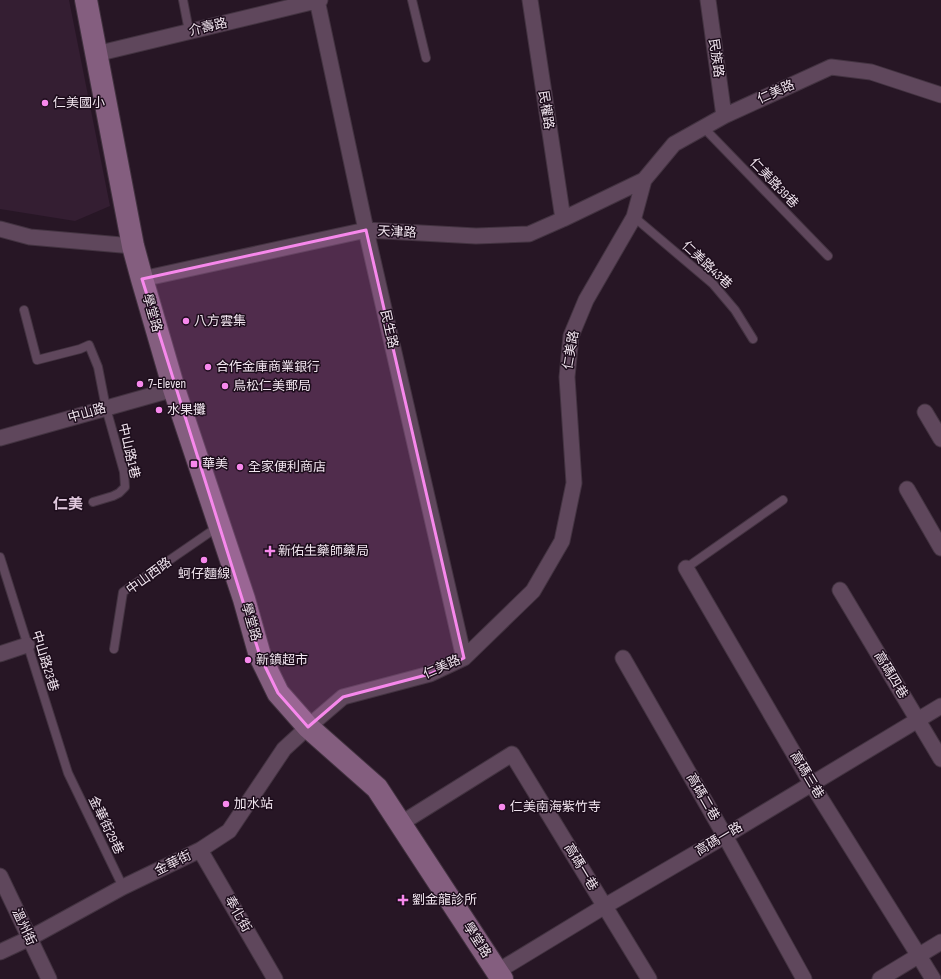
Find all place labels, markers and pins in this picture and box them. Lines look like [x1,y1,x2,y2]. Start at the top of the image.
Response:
place label: 仁美國小 [53,95,105,111]
marker: 仁美國小 [40,98,50,108]
place label: 八方雲集 [194,313,246,329]
marker: 八方雲集 [181,316,191,326]
place label: 合作金庫商業銀行 [216,359,320,375]
marker: 合作金庫商業銀行 [203,362,213,372]
place label: 7-Eleven [148,376,186,392]
place label: 鳥松仁美郵局 [233,378,311,394]
marker: 7-Eleven [135,379,145,389]
marker: 鳥松仁美郵局 [220,381,230,391]
place label: 水果攤 [167,402,206,418]
marker: 水果攤 [154,405,164,415]
place label: 華美 [202,456,228,472]
marker: 華美 [189,459,199,469]
place label: 全家便利商店 [248,459,326,475]
marker: 全家便利商店 [235,462,245,472]
place label: 新佑生藥師藥局 [278,543,369,559]
marker: 新佑生藥師藥局 [265,546,275,556]
marker: 蚵仔麵線 [199,555,209,565]
place label: 蚵仔麵線 [178,566,230,582]
place label: 新鎮超市 [256,652,308,668]
marker: 新鎮超市 [243,655,253,665]
place label: 加水站 [234,796,273,812]
marker: 加水站 [221,799,231,809]
place label: 仁美南海紫竹寺 [510,799,601,815]
marker: 仁美南海紫竹寺 [497,802,507,812]
place label: 劉金龍診所 [412,892,477,908]
marker: 劉金龍診所 [397,894,409,906]

